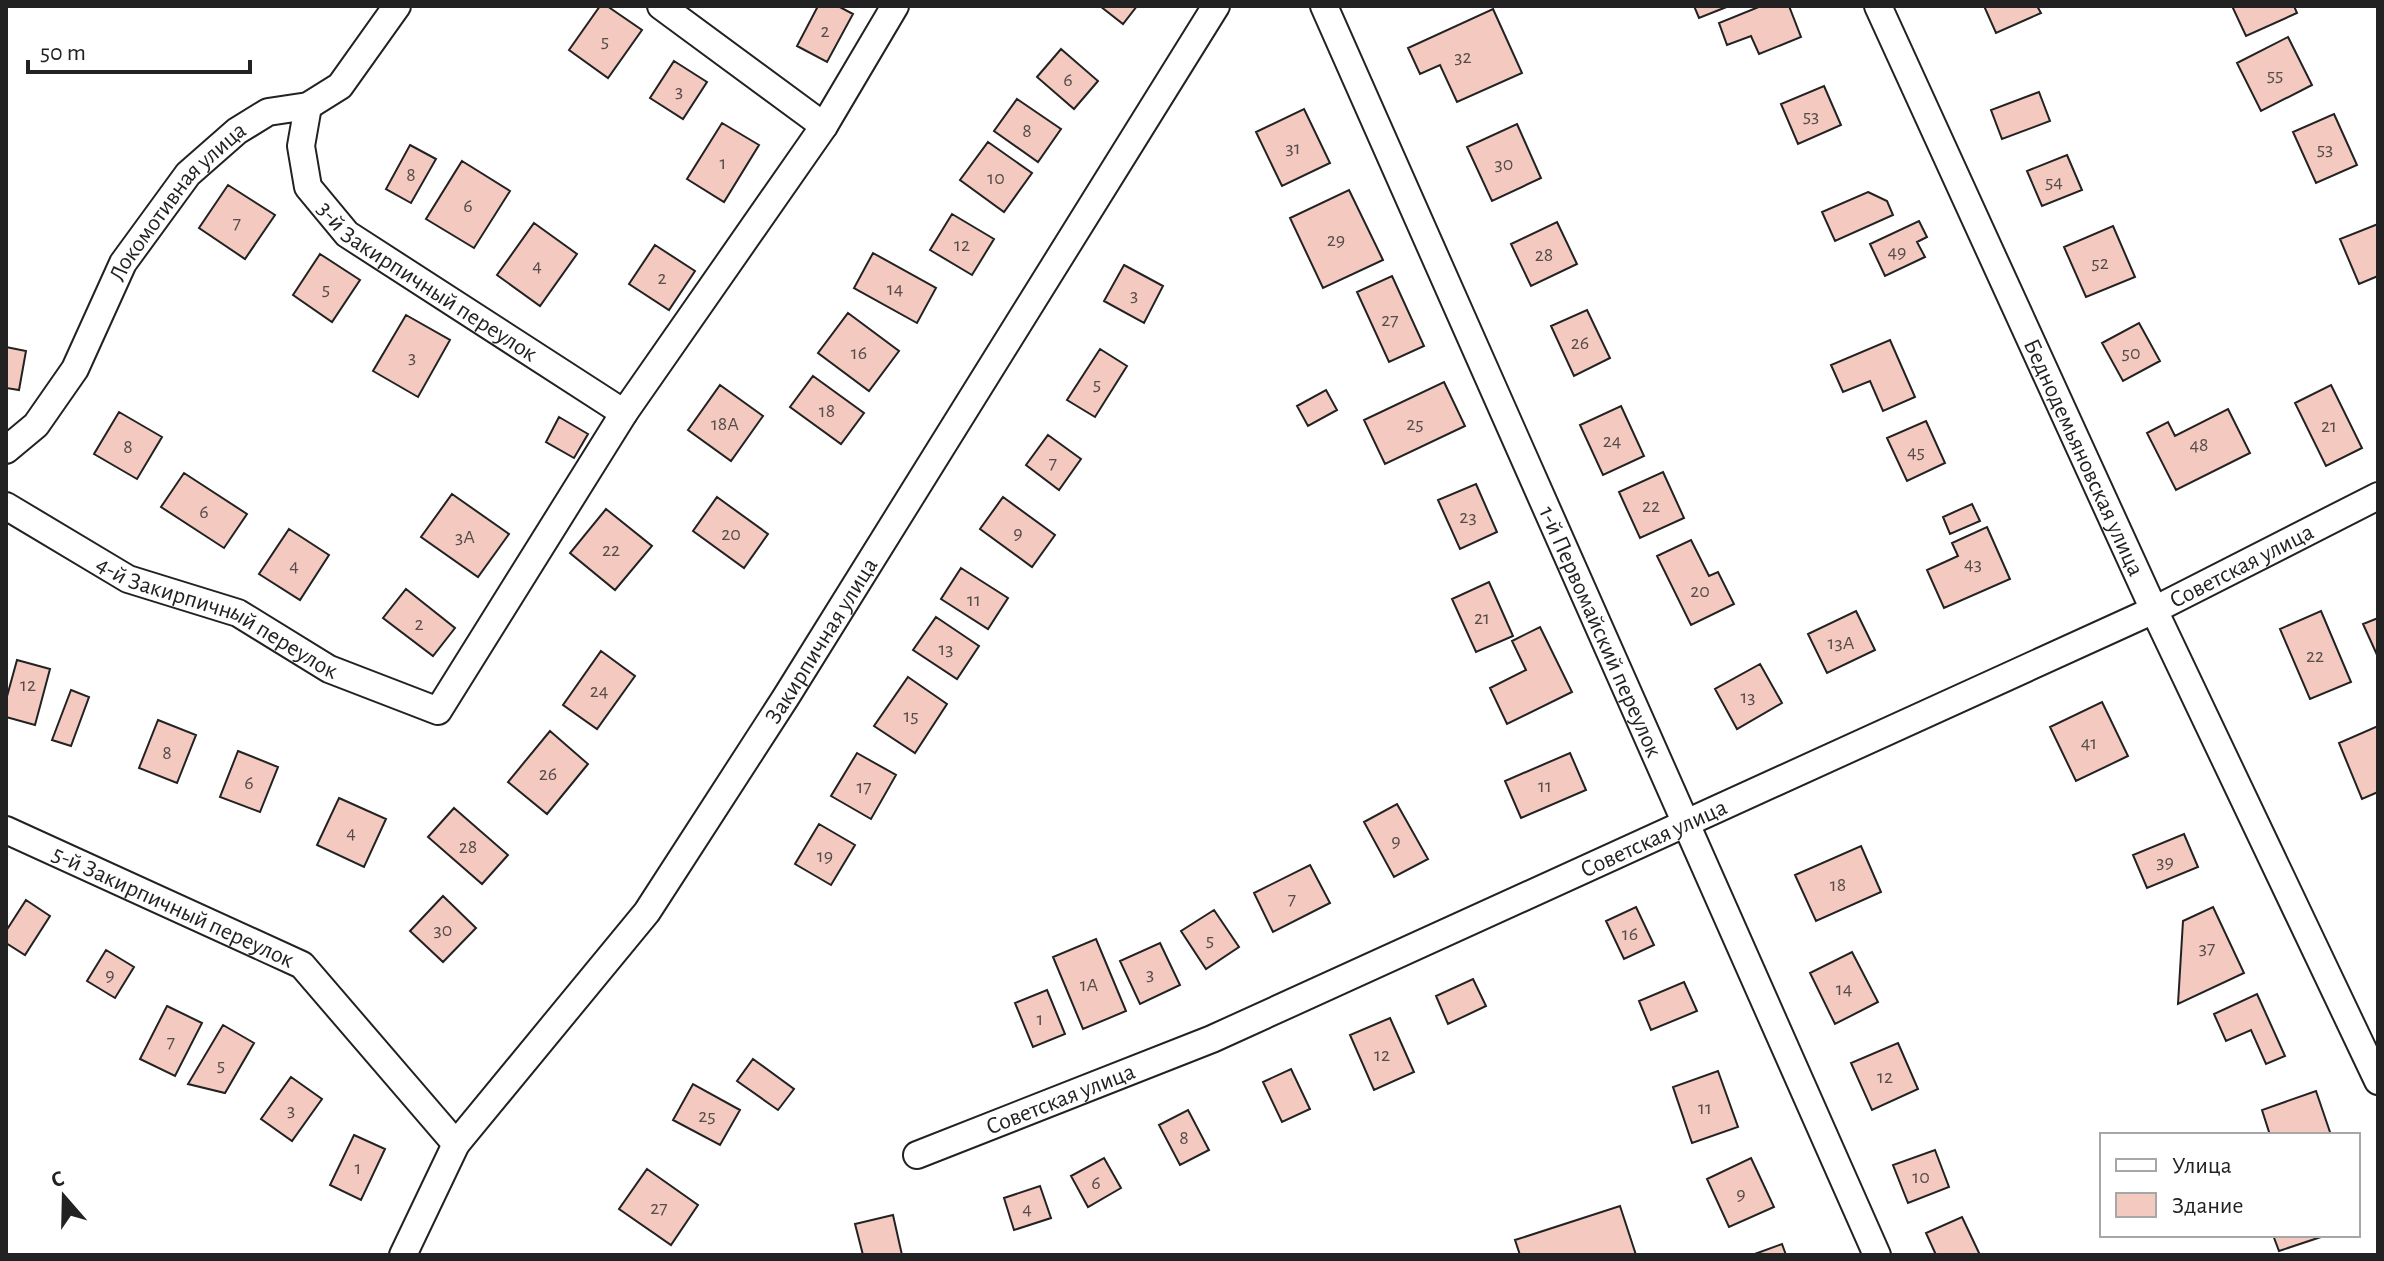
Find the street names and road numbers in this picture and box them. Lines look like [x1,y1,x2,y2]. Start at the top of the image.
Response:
street label: Локомотивная улица [105,118,250,285]
street label: 3-й Закирпичный переулок [316,190,546,368]
street label: Беднодемьяновская улица [2019,335,2148,580]
street label: 1-й Первомайский переулок [1534,503,1666,761]
street label: Советская улица [2166,520,2318,613]
street label: 4-й Закирпичный переулок [92,552,340,684]
street label: Закирпичная улица [761,554,883,728]
street label: Советская улица [1577,795,1731,883]
street label: 5-й Закирпичный переулок [48,842,298,973]
street label: Советская улица [983,1059,1139,1140]

